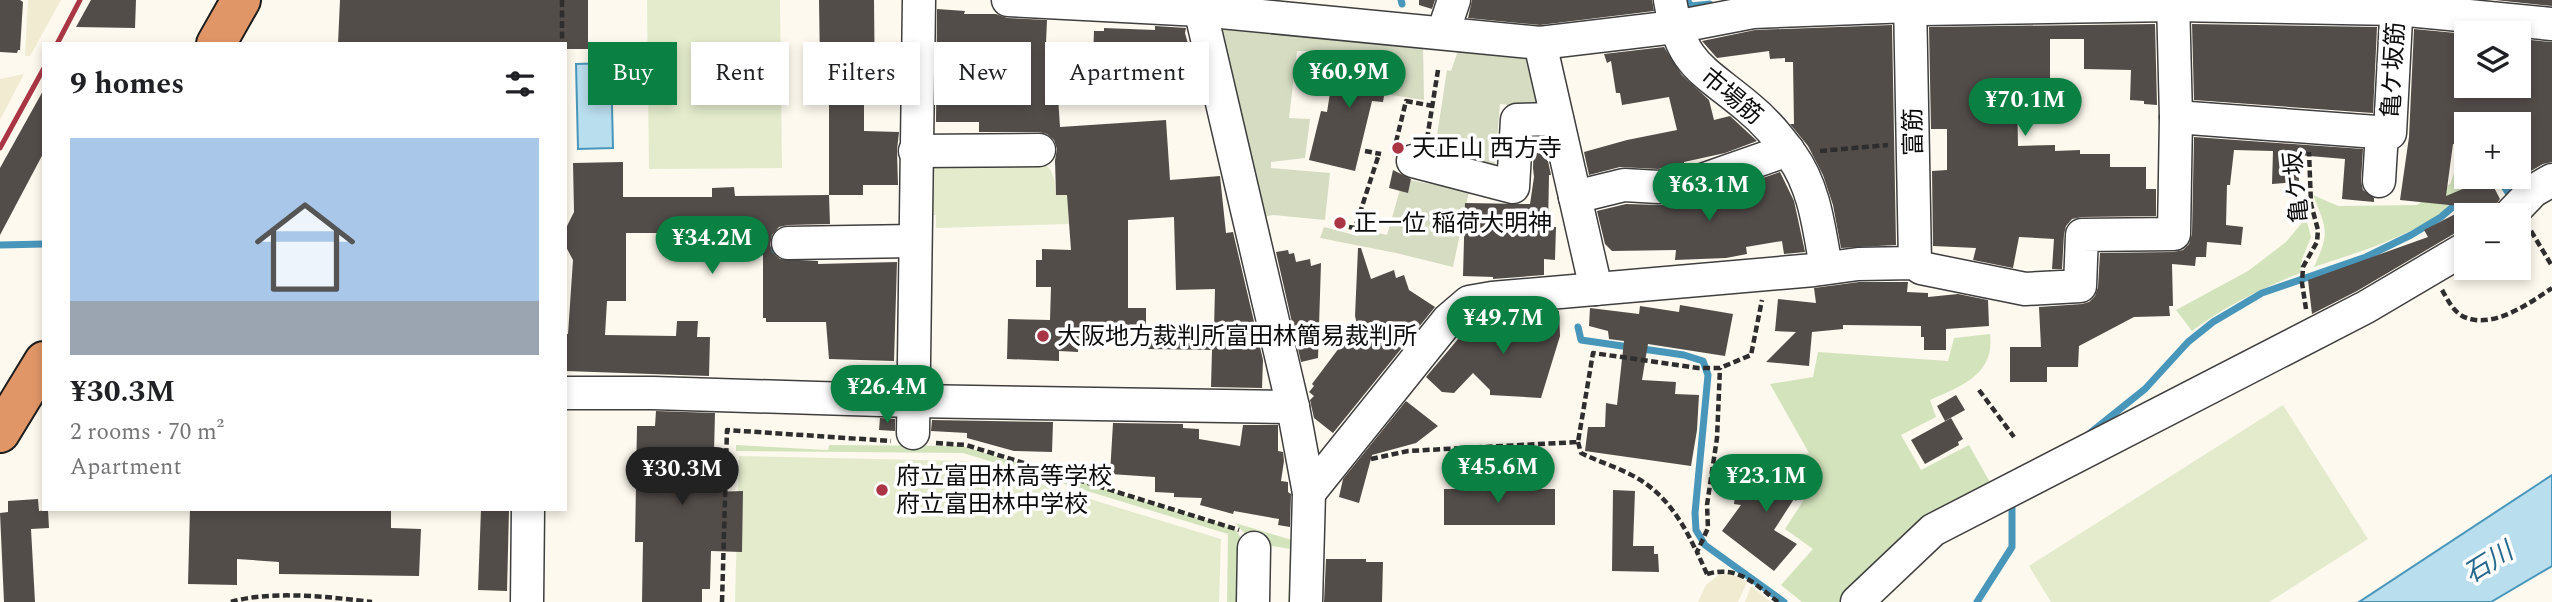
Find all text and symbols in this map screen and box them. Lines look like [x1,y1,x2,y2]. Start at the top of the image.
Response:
street label: 亀ケ坂筋 [2374,21,2414,119]
map controls [2454,21,2531,280]
button: layers [2454,21,2531,98]
chip: Buy [588,42,677,105]
chip: Rent [691,42,789,105]
chip: Filters [803,42,920,105]
chip: New [934,42,1031,105]
chip: Apartment [1045,42,1209,105]
pin: ¥60.9M [1292,50,1406,110]
text: ¥60.9M [1309,55,1389,90]
street label: 市場筋 [1692,60,1771,134]
text: 9 homes [70,61,184,107]
icon: filters [501,65,539,103]
pin: ¥70.1M [1968,78,2082,138]
text: ¥70.1M [1985,83,2065,118]
street label: 富筋 [1896,108,1932,156]
button: + [2454,112,2531,189]
place label: 天正山 西方寺 [1412,131,1562,167]
marker: 天正山 西方寺 [1390,140,1406,156]
street label: 亀ケ坂 [2275,149,2319,225]
pin: ¥63.1M [1652,164,1766,223]
text: ¥63.1M [1669,168,1749,203]
icon: home [242,184,368,310]
button: − [2454,203,2531,280]
place label: 正一位 稲荷大明神 [1354,206,1552,242]
marker: 正一位 稲荷大明神 [1332,215,1348,231]
pin: ¥34.2M [655,216,769,276]
text: ¥34.2M [672,221,752,256]
pin: ¥49.7M [1446,296,1560,356]
text: ¥49.7M [1463,301,1543,336]
place label: 大阪地方裁判所富田林簡易裁判所 [1057,319,1417,355]
marker: 大阪地方裁判所富田林簡易裁判所 [1035,328,1051,344]
pin: ¥26.4M [830,366,944,425]
text: ¥30.3M [70,369,175,415]
text: ¥26.4M [847,370,927,405]
text: 2 rooms · 70 m² [70,415,224,450]
pin: ¥45.6M [1441,446,1555,505]
pin: ¥30.3M [625,448,739,507]
text: Apartment [70,450,182,485]
text: ¥45.6M [1458,450,1538,485]
text: ¥30.3M [642,452,722,487]
pin: ¥23.1M [1709,454,1823,514]
place label: 府立富田林高等学校 府立富田林中学校 [896,459,1112,523]
text: ¥23.1M [1726,459,1806,494]
marker: 府立富田林高等学校 府立富田林中学校 [874,482,890,498]
water label: 石川 [2456,531,2524,594]

